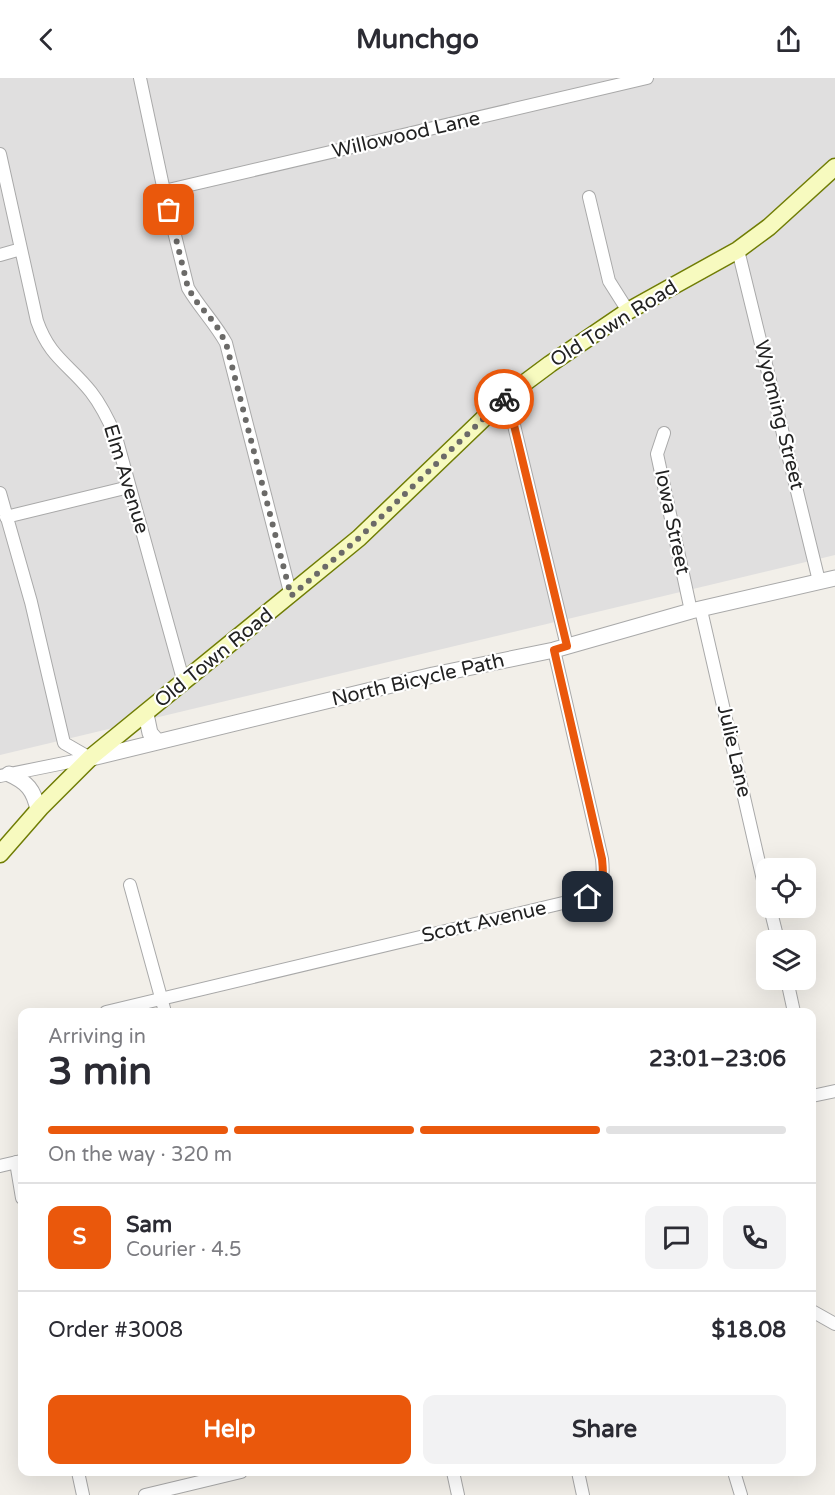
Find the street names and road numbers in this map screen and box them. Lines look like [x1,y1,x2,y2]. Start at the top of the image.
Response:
street label: Willowood Lane [330,106,482,164]
street label: Old Town Road [546,275,682,373]
street label: Wyoming Street [749,338,809,493]
street label: Elm Avenue [98,422,154,536]
street label: Iowa Street [649,467,695,577]
street label: Old Town Road [150,603,278,713]
street label: North Bicycle Path [329,648,507,712]
street label: Julie Lane [712,702,756,800]
street label: Scott Avenue [419,896,549,948]

